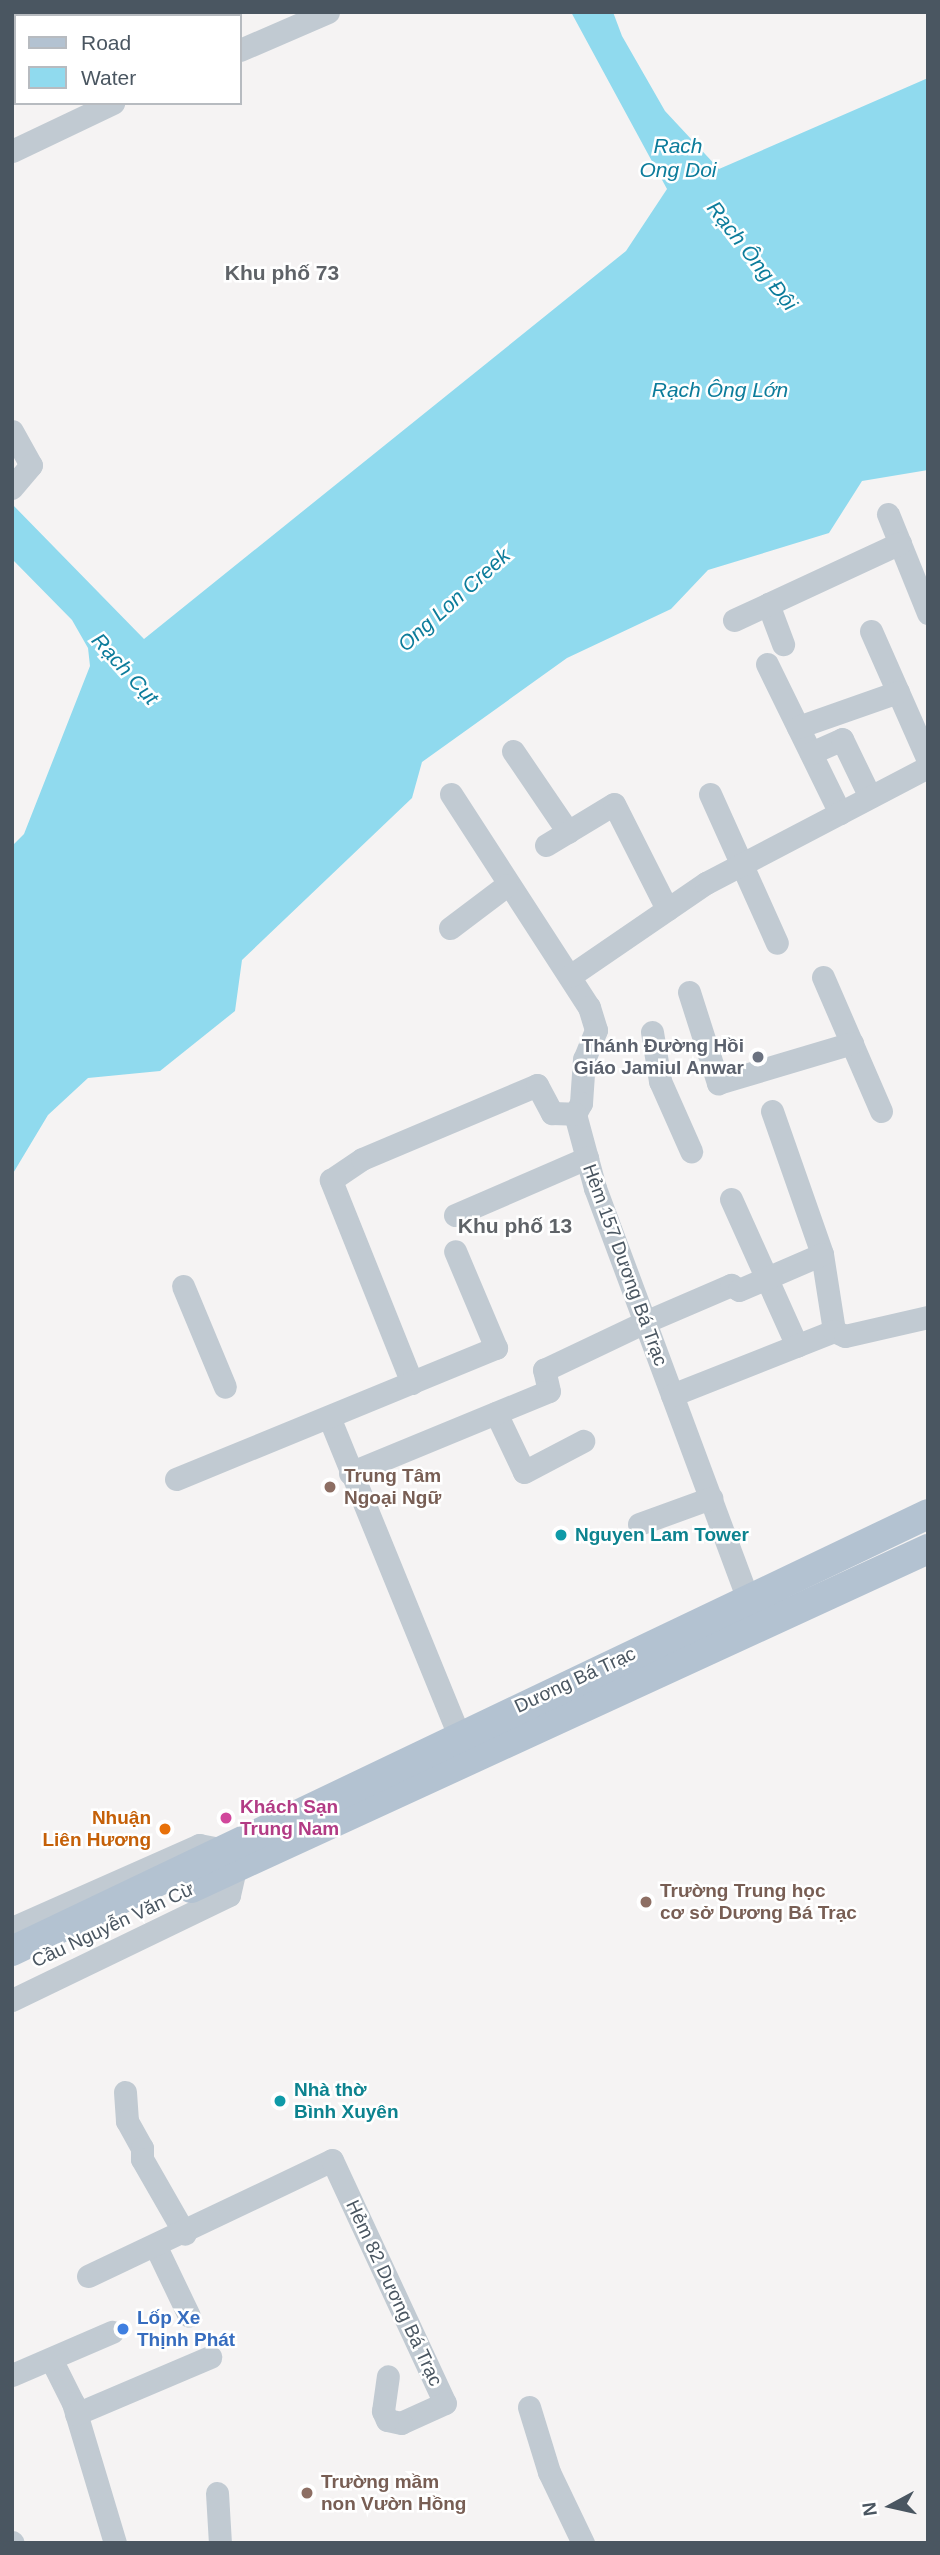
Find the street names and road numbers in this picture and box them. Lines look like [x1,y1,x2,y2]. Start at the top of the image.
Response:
street label: Hẻm 157 Dương Bá Trạc [578,1161,672,1369]
street label: Dương Bá Trạc [511,1642,639,1718]
street label: Cầu Nguyễn Văn Cừ [28,1877,198,1973]
street label: Hẻm 82 Dương Bá Trạc [341,2196,447,2390]

